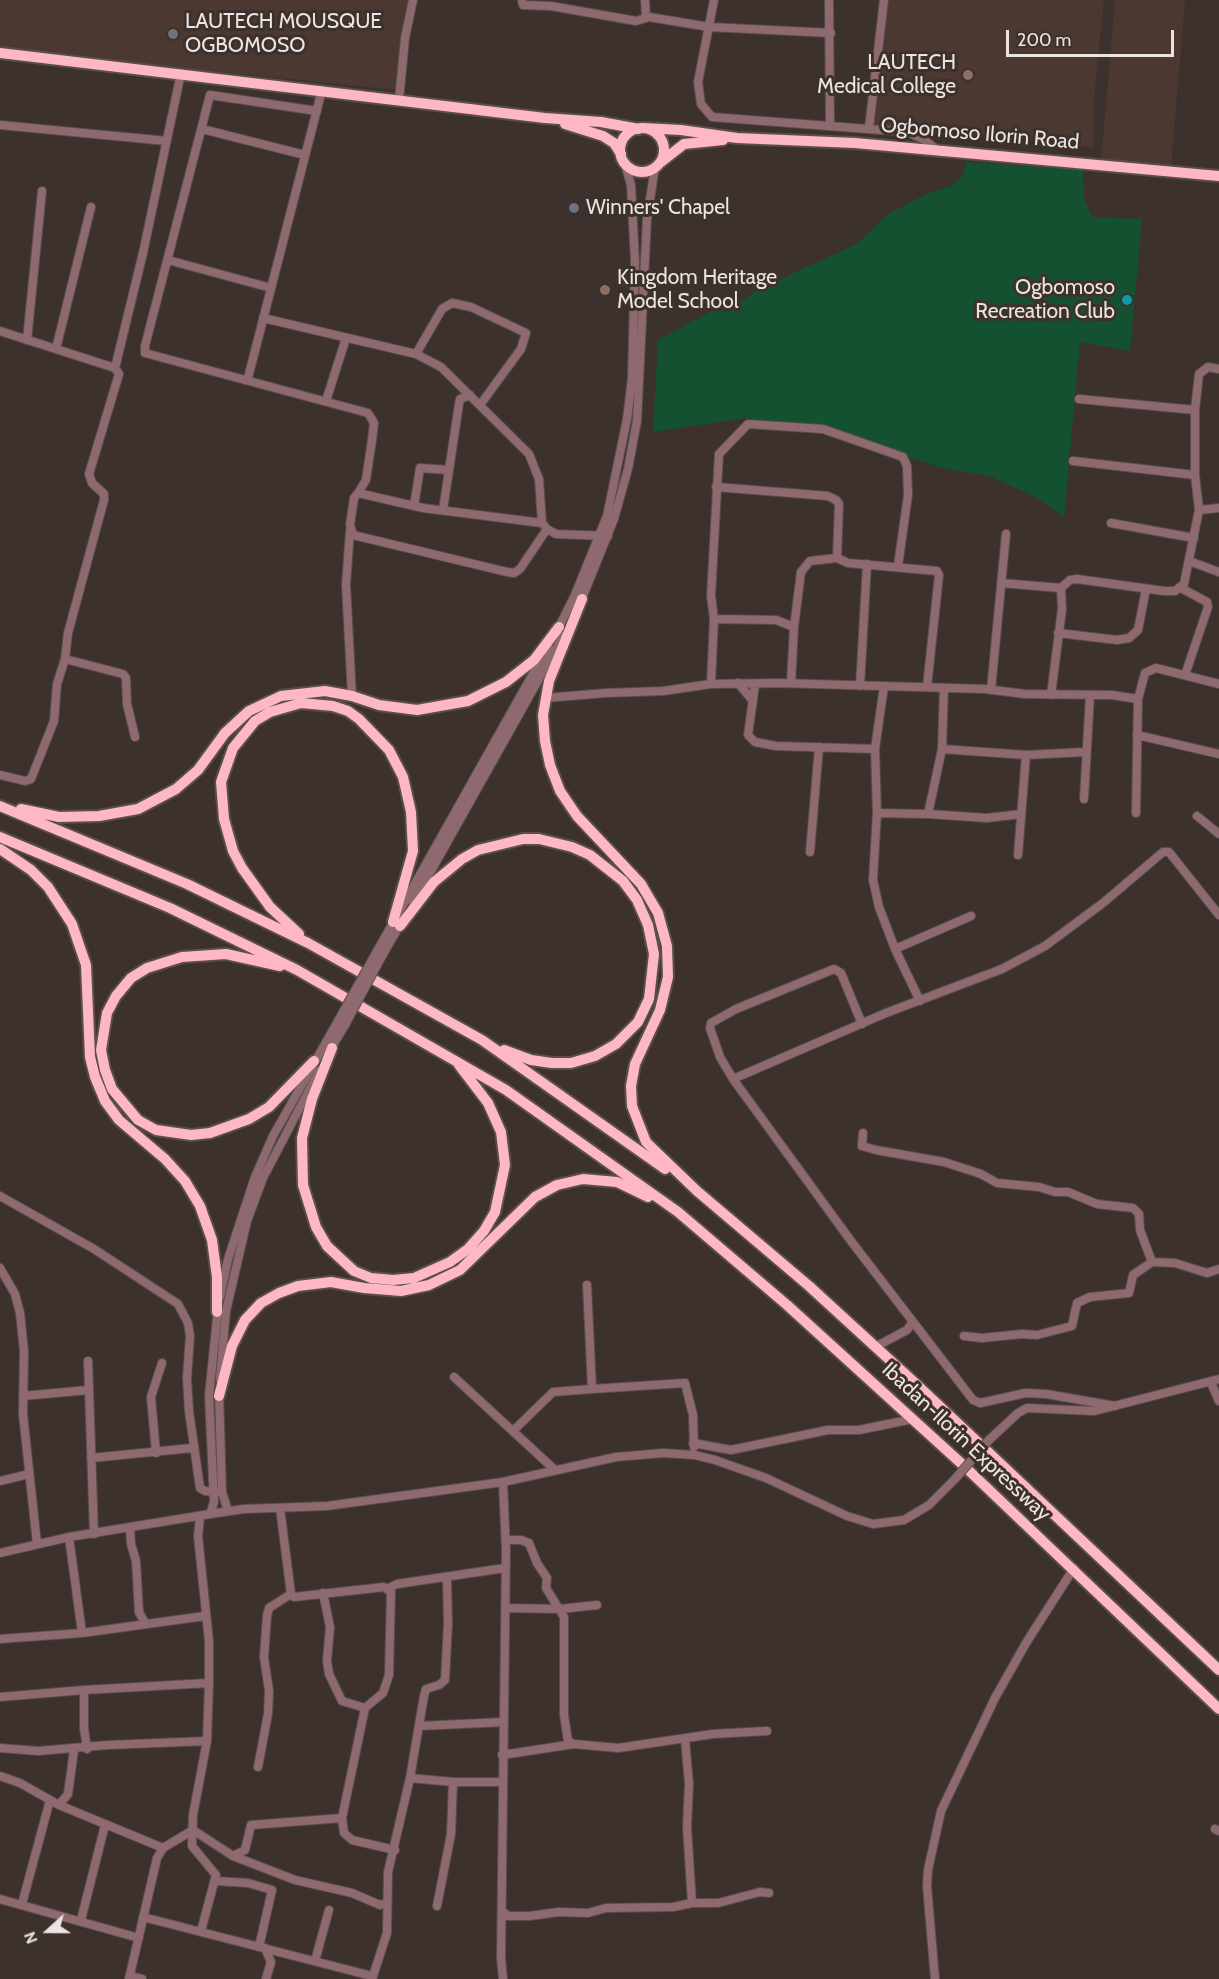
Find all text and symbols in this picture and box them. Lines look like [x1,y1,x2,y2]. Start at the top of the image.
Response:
place label: LAUTECH MOUSQUE OGBOMOSO [185,9,382,59]
scale bar [1009,18,1177,56]
marker: LAUTECH MOUSQUE OGBOMOSO [166,27,180,41]
text: 200 m [1017,29,1071,51]
place label: LAUTECH Medical College [817,50,956,100]
marker: LAUTECH Medical College [961,68,975,82]
street label: Ogbomoso Ilorin Road [880,113,1080,155]
place label: Winners' Chapel [586,195,730,221]
marker: Winners' Chapel [567,201,581,215]
place label: Kingdom Heritage Model School [617,265,777,315]
place label: Ogbomoso Recreation Club [975,275,1115,325]
marker: Kingdom Heritage Model School [598,283,612,297]
marker: Ogbomoso Recreation Club [1120,293,1134,307]
street label: Ibadan-Ilorin Expressway [876,1357,1056,1527]
north arrow [18,1901,78,1961]
text: N [20,1929,42,1946]

